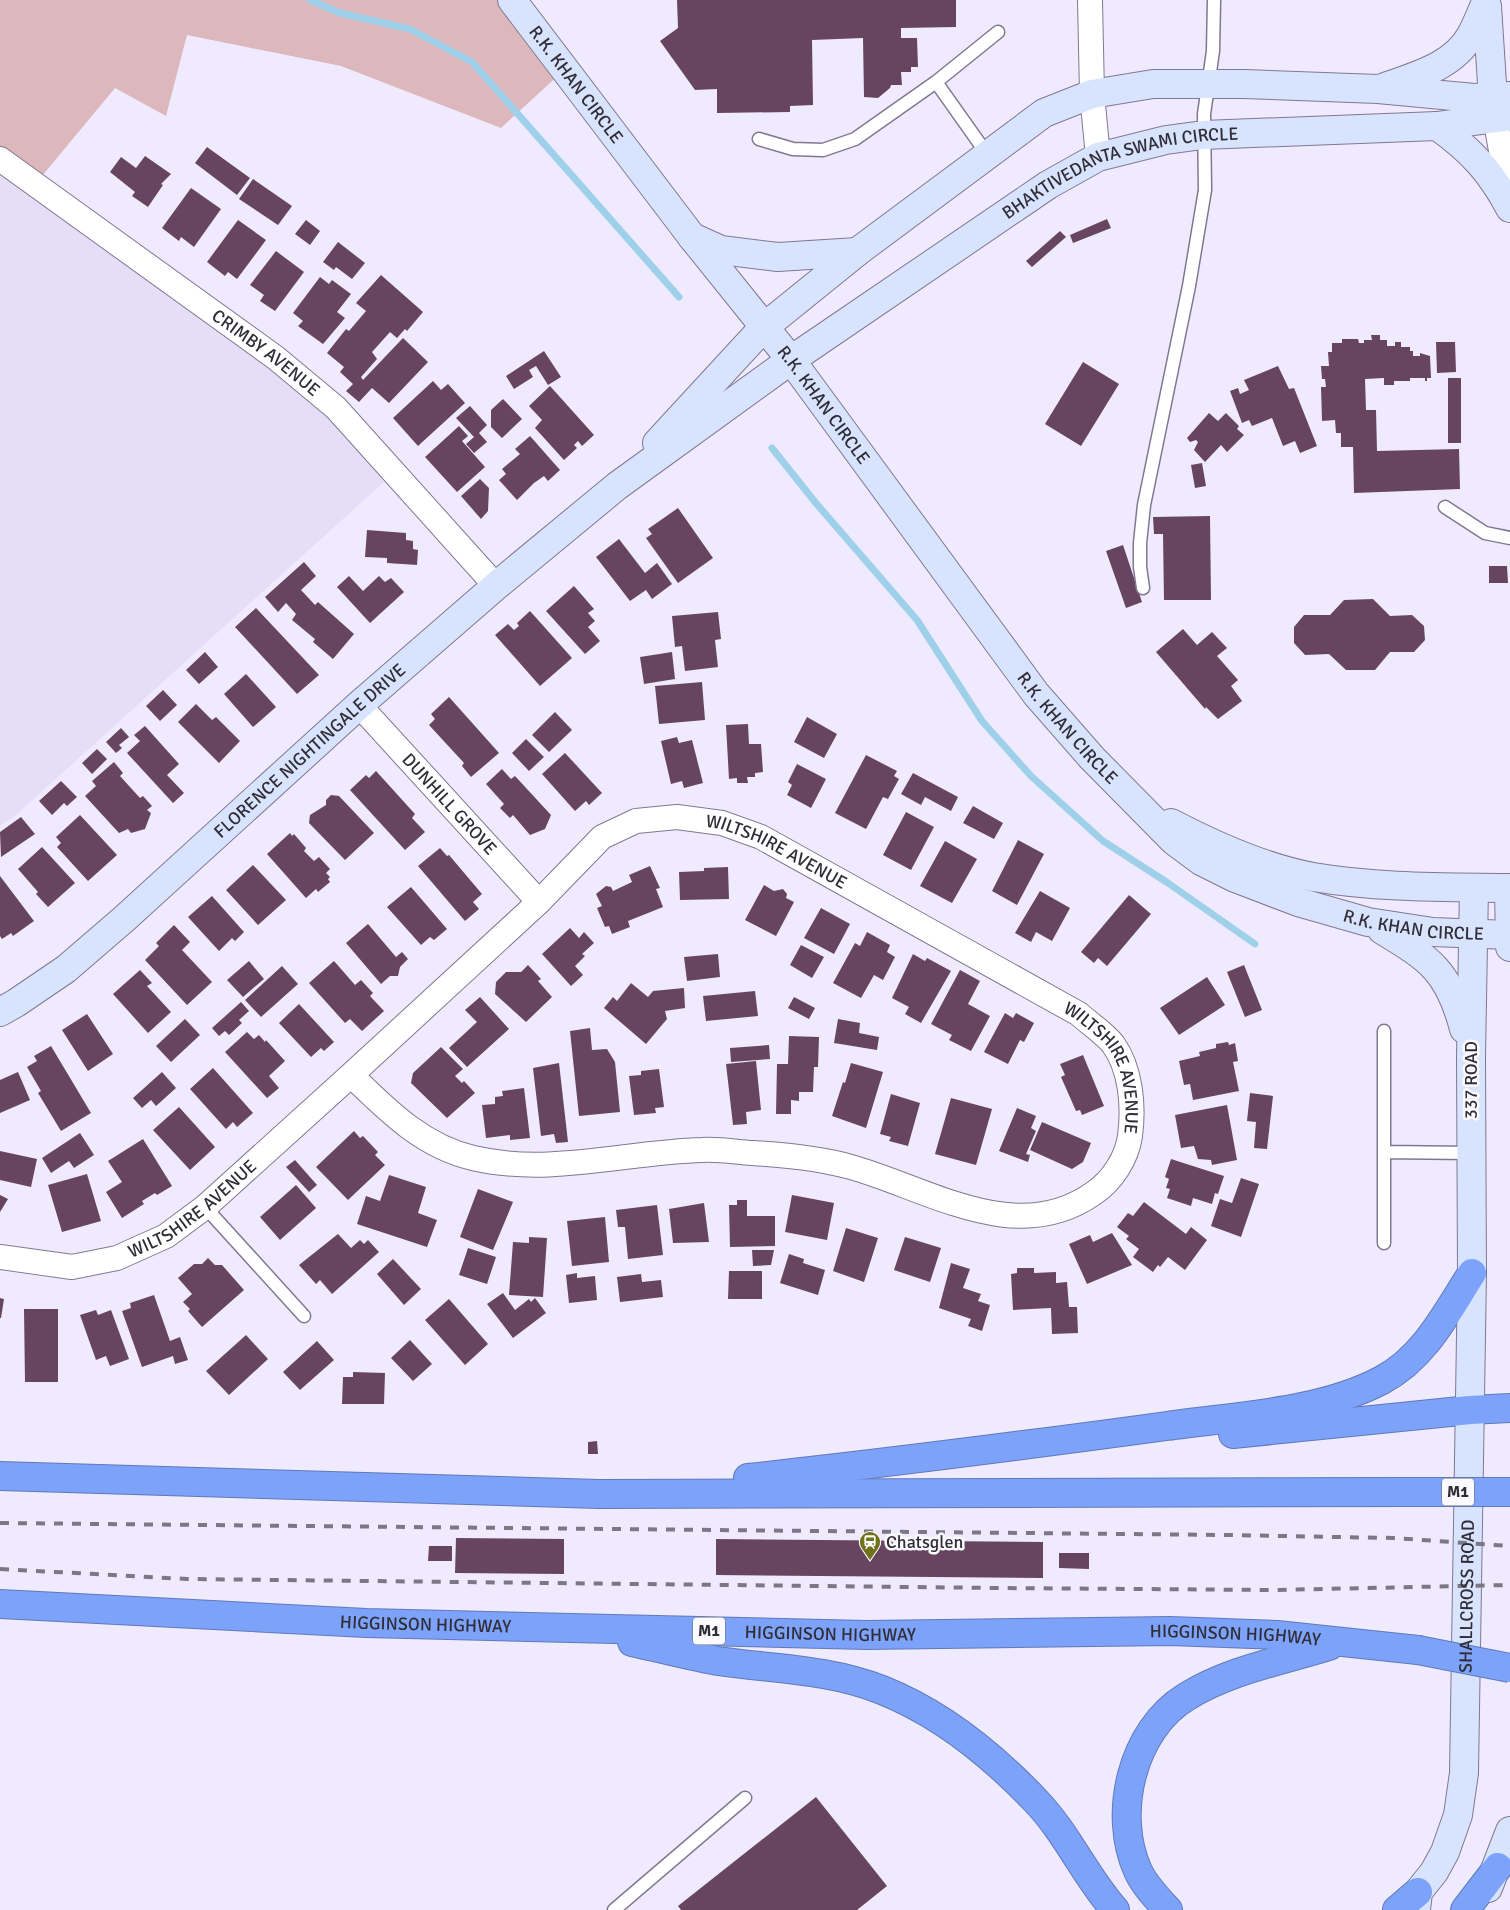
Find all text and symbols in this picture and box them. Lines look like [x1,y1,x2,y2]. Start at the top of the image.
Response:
street label: R.K. KHAN CIRCLE [524,21,628,148]
street label: BHAKTIVEDANTA SWAMI CIRCLE [998,123,1239,224]
street label: CRIMBY AVENUE [208,304,324,401]
street label: R.K. KHAN CIRCLE [773,341,875,469]
street label: FLORENCE NIGHTINGALE DRIVE [209,659,410,843]
street label: R.K. KHAN CIRCLE [1012,668,1123,789]
street label: DUNHILL GROVE [397,748,501,859]
street label: WILTSHIRE AVENUE [705,810,851,894]
street label: R.K. KHAN CIRCLE [1341,904,1484,945]
street label: WILTSHIRE AVENUE [1060,997,1143,1135]
street label: 337 ROAD [1460,1041,1482,1119]
street label: WILTSHIRE AVENUE [125,1155,261,1263]
road number: M1 [1442,1478,1474,1505]
street label: SHALLCROSS ROAD [1455,1519,1479,1673]
station icon: Chatsglen [858,1530,882,1561]
place label: Chatsglen [886,1531,963,1553]
street label: HIGGINSON HIGHWAY [339,1611,511,1638]
road number: M1 [693,1618,725,1644]
street label: HIGGINSON HIGHWAY [1150,1620,1322,1651]
street label: HIGGINSON HIGHWAY [744,1621,916,1646]

